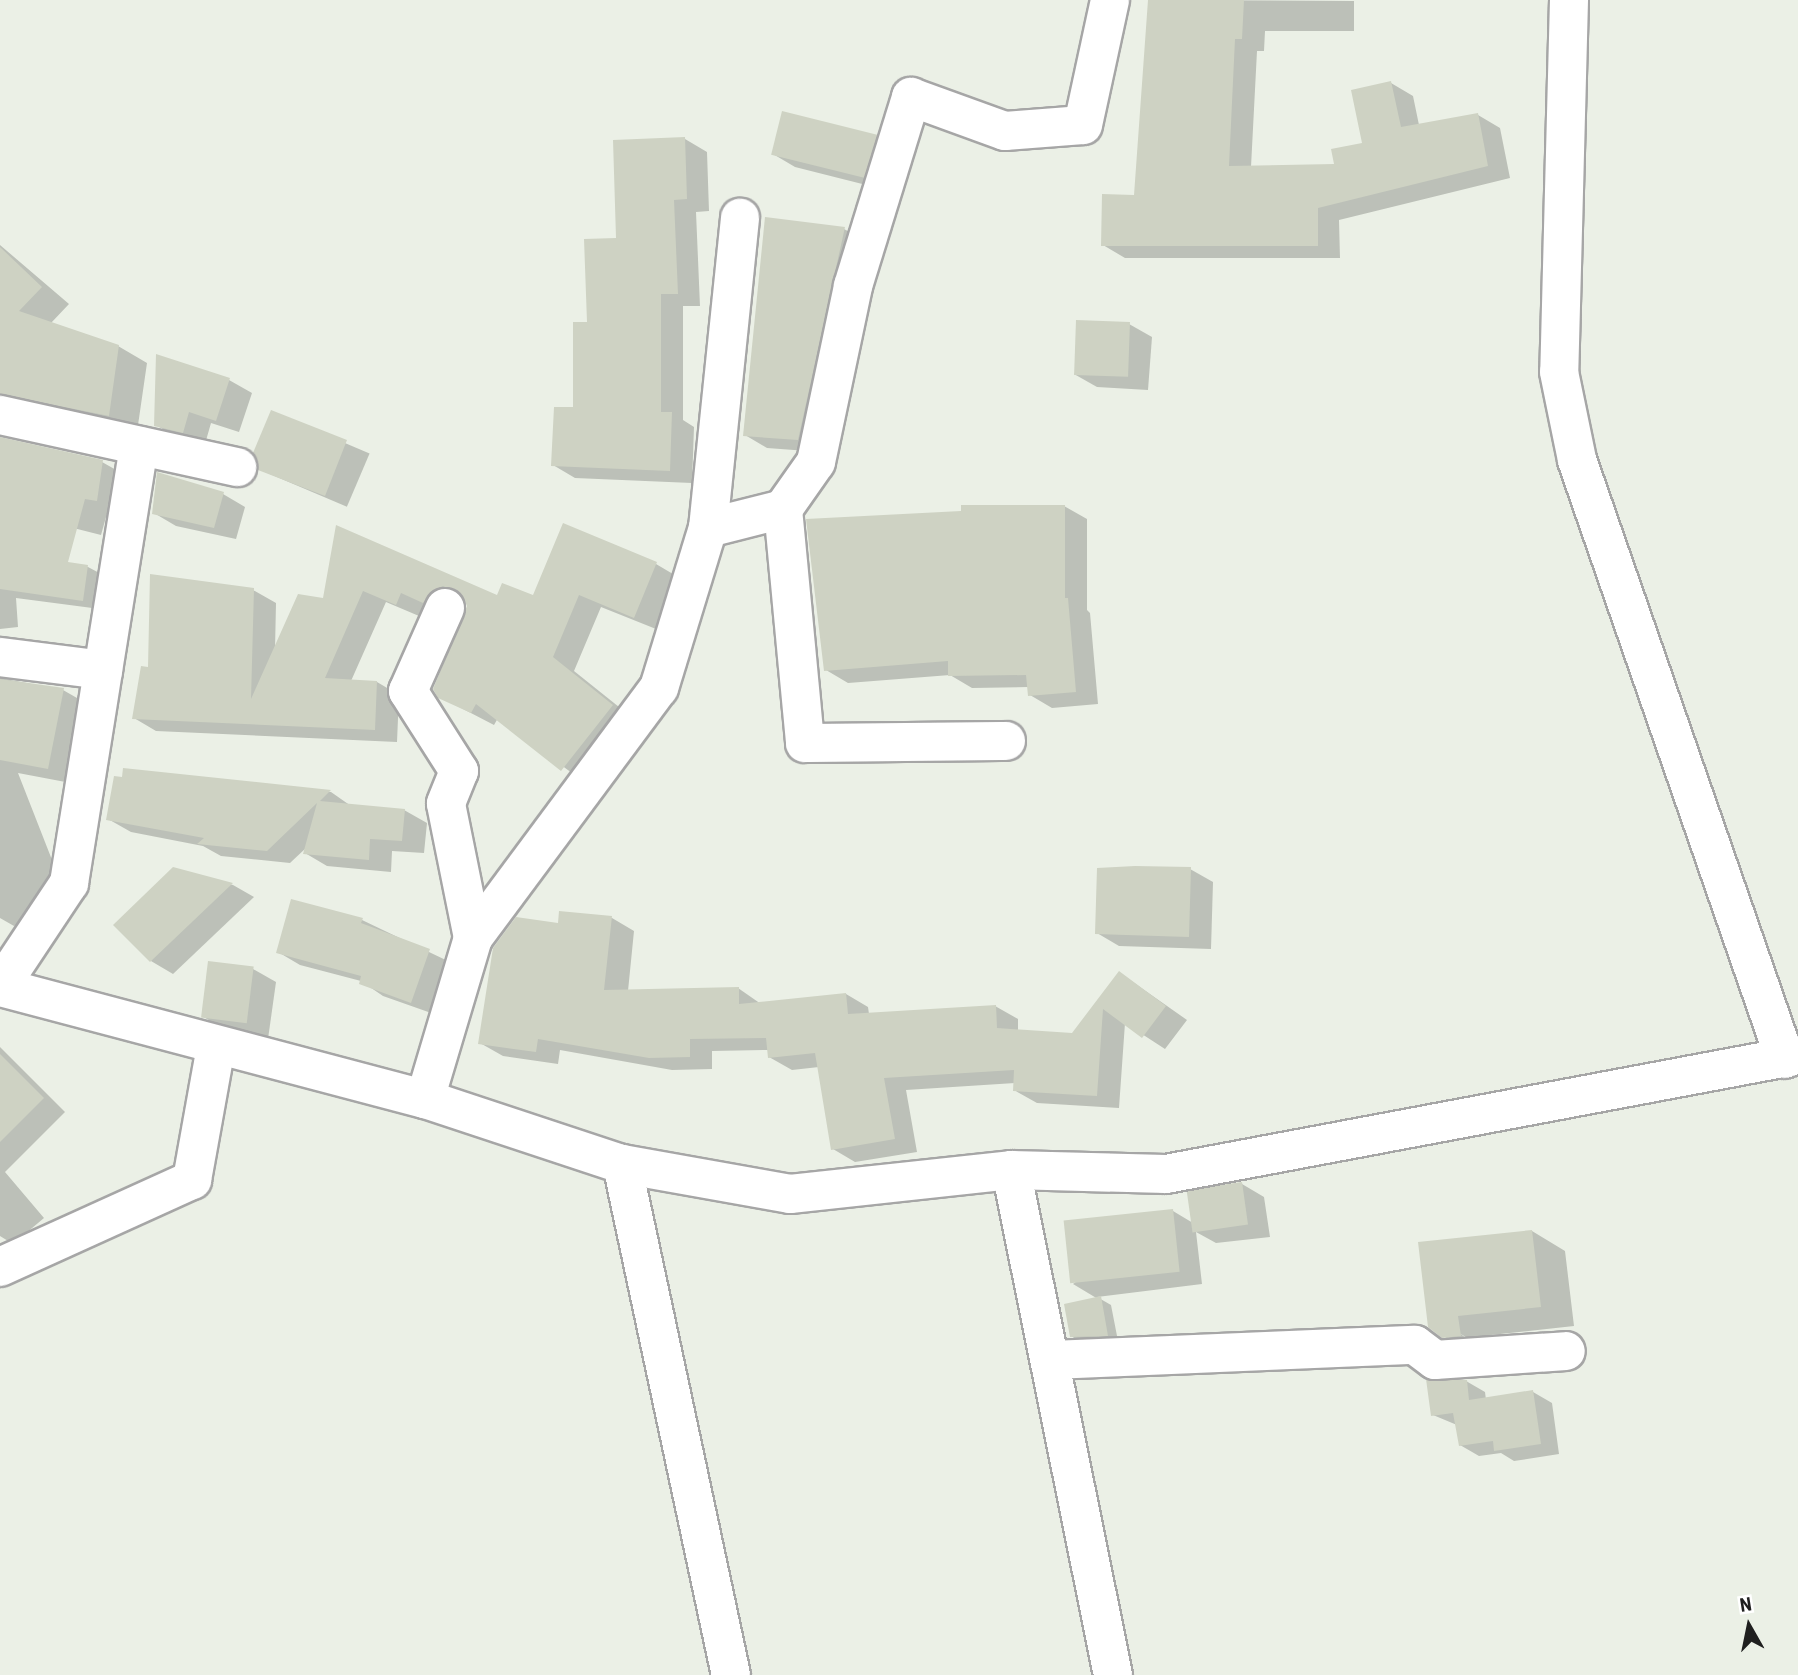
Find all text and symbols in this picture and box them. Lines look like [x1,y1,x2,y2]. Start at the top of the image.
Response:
north arrow [1714,1591,1784,1661]
text: N [1738,1592,1753,1617]

